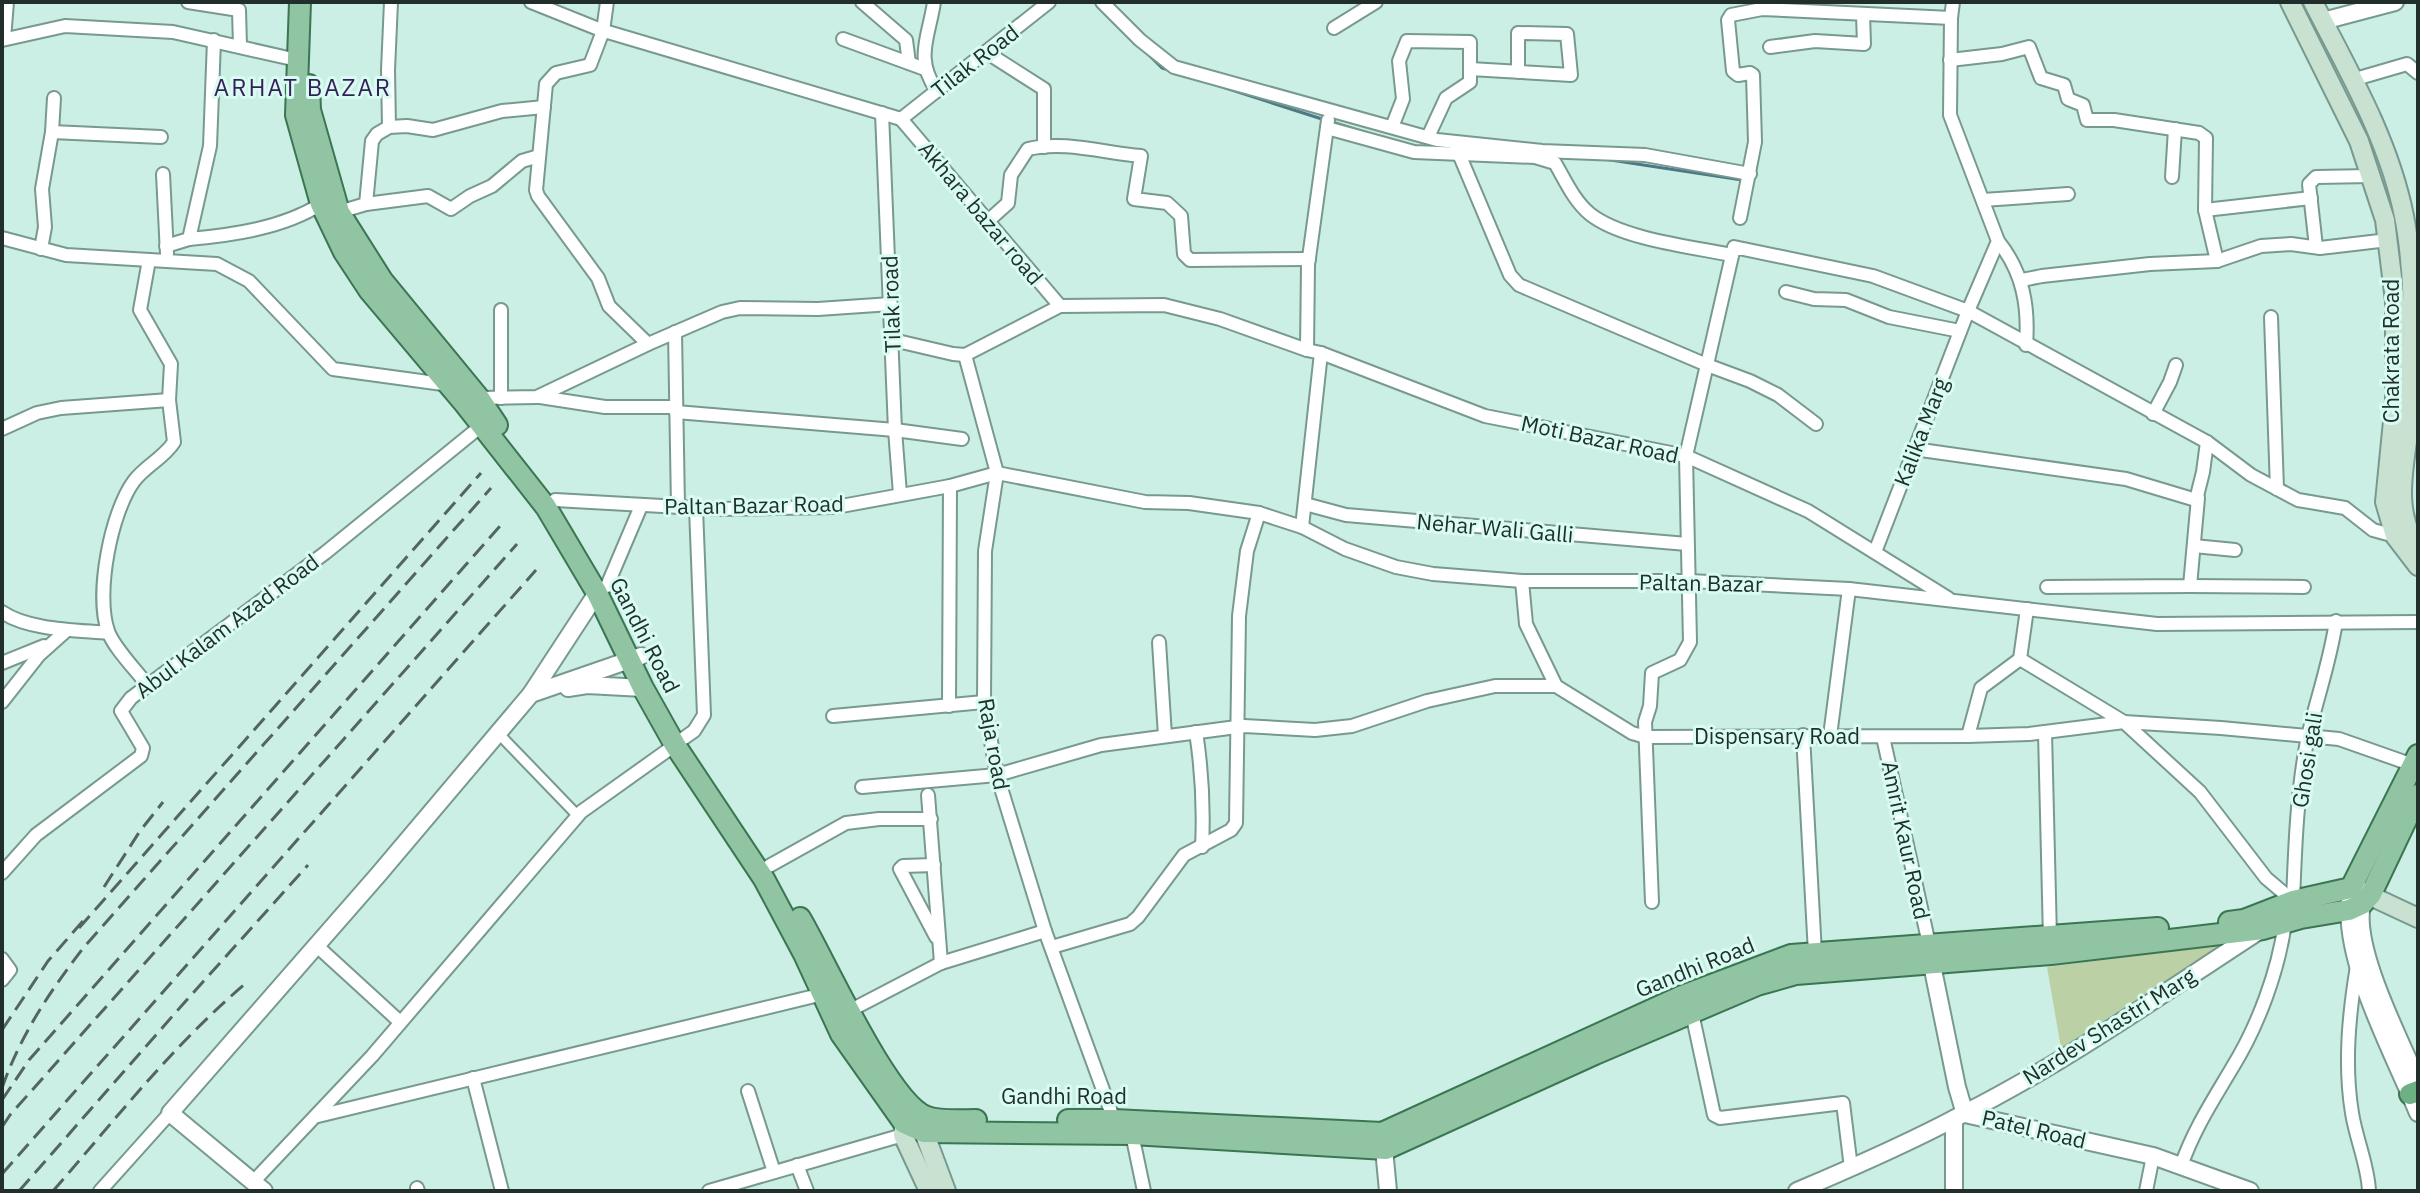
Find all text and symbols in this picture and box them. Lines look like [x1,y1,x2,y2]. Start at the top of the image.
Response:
street label: Tilak Road [925,17,1024,104]
district label: ARHAT BAZAR [214,71,392,103]
street label: Akhara bazar road [913,135,1050,291]
street label: Tilak road [874,255,907,353]
street label: Chakrata Road [2376,279,2405,423]
street label: Kalika Marg [1887,373,1955,490]
street label: Moti Bazar Road [1519,408,1682,469]
street label: Paltan Bazar Road [664,488,844,521]
street label: Nehar Wali Galli [1415,506,1575,549]
street label: Abul Kalam Azad Road [129,547,324,704]
street label: Paltan Bazar [1639,567,1763,598]
street label: Gandhi Road [604,572,687,698]
street label: Raja road [972,696,1017,792]
street label: Ghosi gali [2285,710,2328,810]
street label: Dispensary Road [1694,721,1860,750]
street label: Amrit Kaur Road [1876,758,1937,922]
street label: Gandhi Road [1631,929,1759,1004]
street label: Nardev Shastri Marg [2017,960,2201,1091]
street label: Gandhi Road [1001,1081,1127,1110]
street label: Patel Road [1979,1102,2089,1155]

